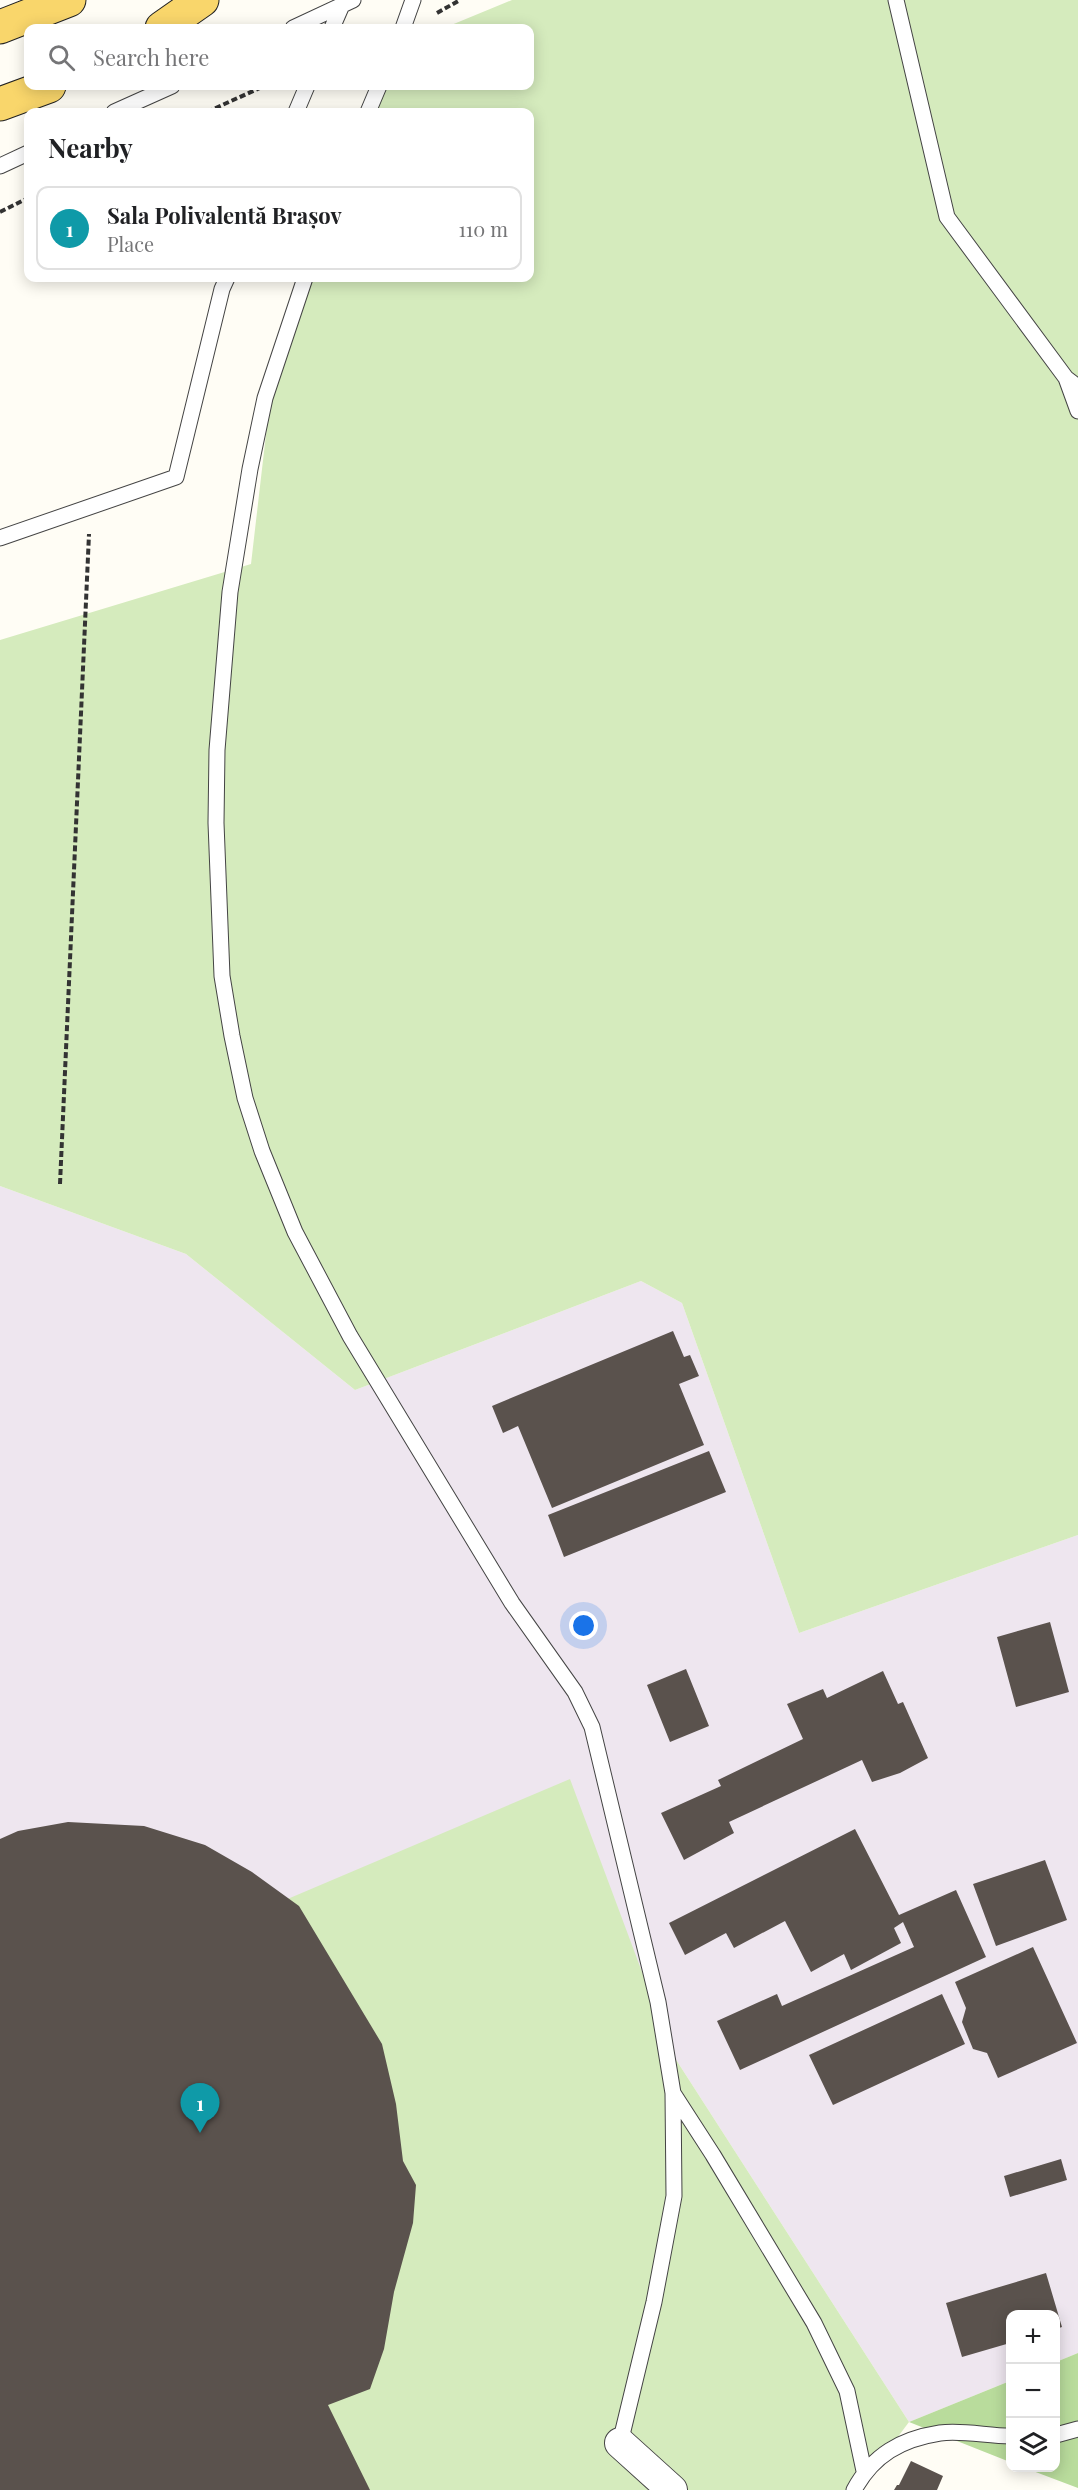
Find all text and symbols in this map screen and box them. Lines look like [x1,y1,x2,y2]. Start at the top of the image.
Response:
search box [24,24,534,90]
icon: search [45,41,78,74]
text: Search here [93,42,209,72]
text: Nearby [48,130,133,165]
text: Sala Polivalentă Brașov [107,200,342,230]
text: 1 [66,215,73,242]
text: 110 m [458,215,508,242]
text: Place [107,230,154,257]
your location [569,1611,598,1640]
pin: 1 [180,2084,220,2133]
map controls [1006,2310,1060,2472]
button: + [1006,2310,1060,2364]
button: − [1006,2364,1060,2418]
button: layers [1006,2418,1060,2472]

